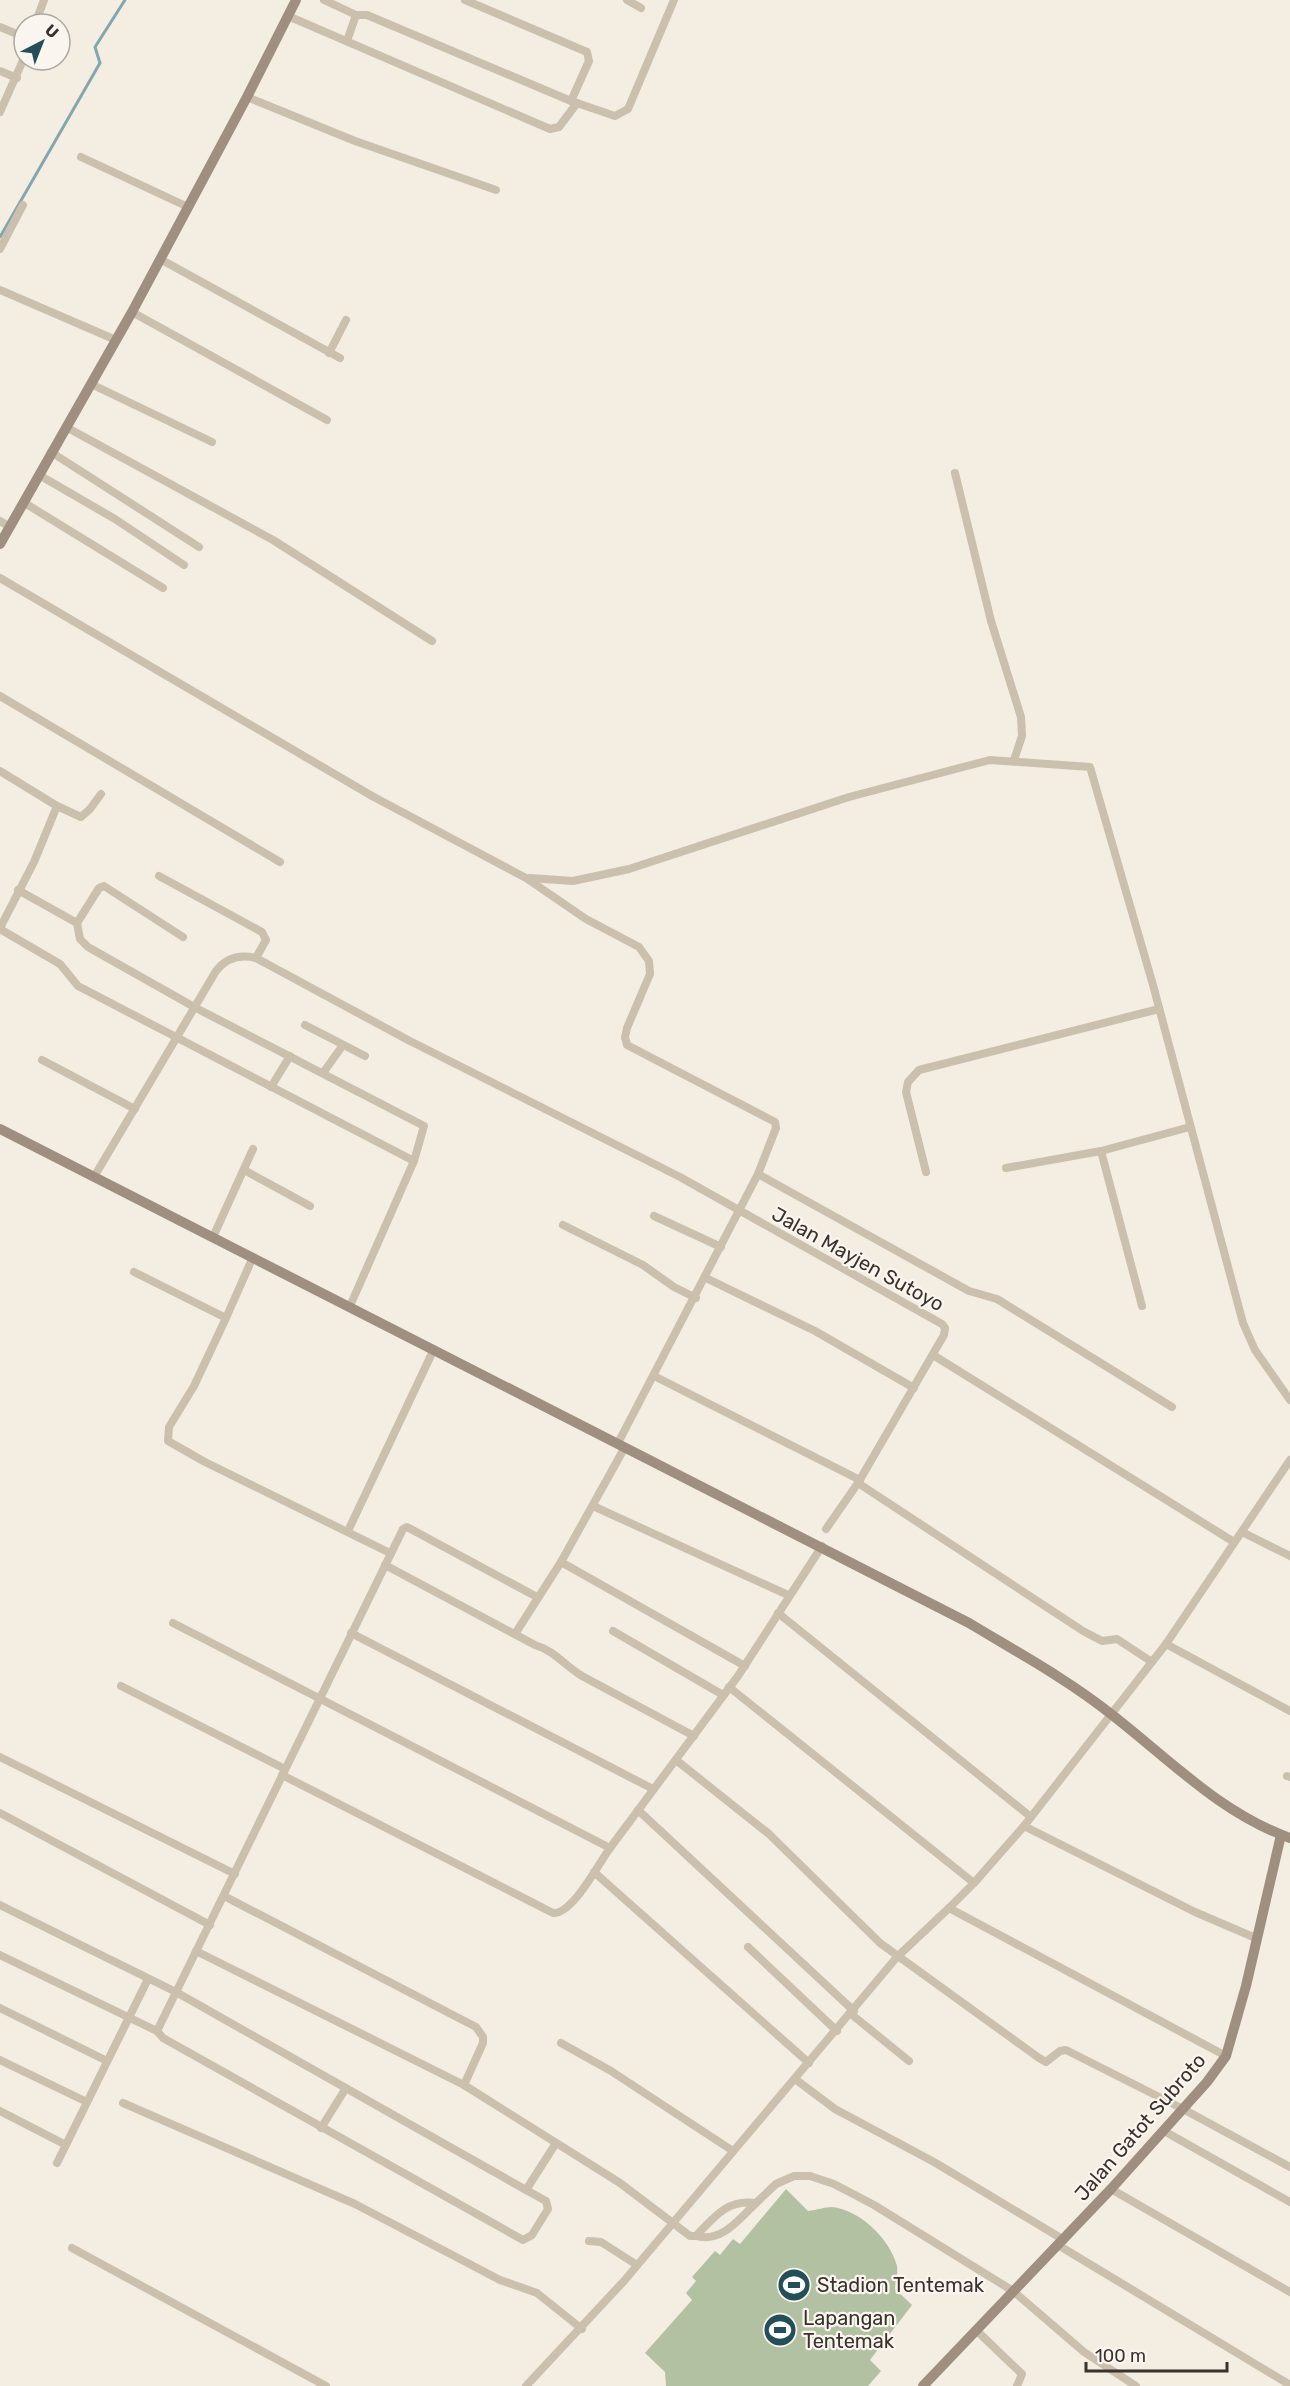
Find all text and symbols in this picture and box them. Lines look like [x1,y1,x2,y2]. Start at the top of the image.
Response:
north arrow [12,12,72,72]
text: U [41,20,62,42]
street label: Jalan Mayjen Sutoyo [768,1202,948,1316]
street label: Jalan Gatot Subroto [1069,2048,1211,2206]
sports icon: Stadion Tentemak [776,2267,812,2303]
place label: Stadion Tentemak [817,2273,985,2297]
place label: Lapangan Tentemak [803,2306,895,2353]
sports icon: Lapangan Tentemak [762,2312,798,2348]
scale bar [1086,2335,1227,2373]
text: 100 m [1095,2345,1146,2367]

